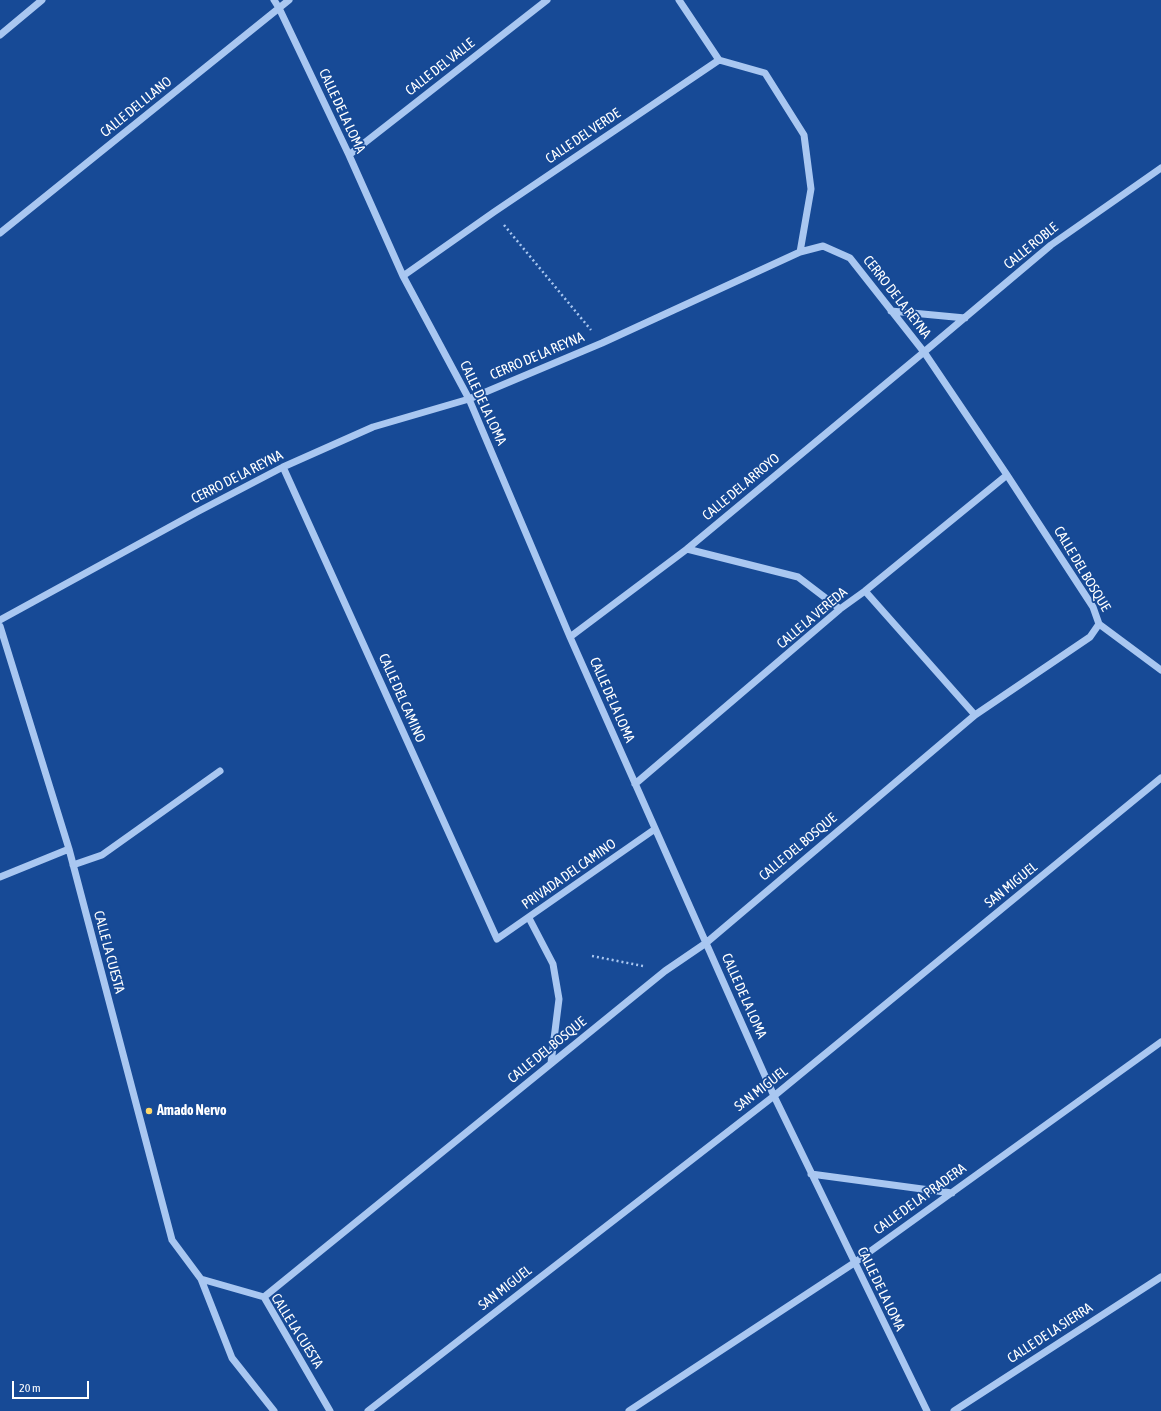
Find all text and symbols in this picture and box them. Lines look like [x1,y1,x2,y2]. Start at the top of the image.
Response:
street label: CALLE DEL VALLE [402,35,478,99]
street label: CALLE DE LA LOMA [315,66,369,156]
street label: CALLE DEL LLANO [97,73,175,141]
street label: CALLE DEL VERDE [542,105,624,167]
street label: CALLE ROBLE [1000,219,1062,273]
street label: CERRO DE LA REYNA [859,252,935,342]
street label: CERRO DE LA REYNA [487,329,587,383]
street label: CALLE DE LA LOMA [456,358,510,448]
street label: CERRO DE LA REYNA [188,447,286,507]
street label: CALLE DEL ARROYO [699,450,783,524]
street label: CALLE DEL BOSQUE [1050,523,1114,615]
street label: CALLE LA VEREDA [773,584,851,652]
street label: CALLE DEL CAMINO [375,651,429,745]
street label: CALLE DE LA LOMA [586,655,638,745]
street label: CALLE DEL BOSQUE [756,810,840,884]
street label: PRIVADA DEL CAMINO [519,835,619,913]
street label: SAN MIGUEL [981,859,1041,911]
street label: CALLE LA CUESTA [90,909,128,995]
street label: CALLE DE LA LOMA [718,951,770,1041]
street label: CALLE DEL BOSQUE [504,1013,590,1087]
street label: SAN MIGUEL [731,1063,791,1115]
place label: Amado Nervo [157,1103,227,1119]
marker: Amado Nervo [144,1106,154,1116]
street label: CALLE DE LA PRADERA [870,1160,970,1238]
street label: CALLE DE LA LOMA [853,1244,909,1334]
street label: SAN MIGUEL [475,1262,535,1314]
street label: CALLE LA CUESTA [267,1291,327,1371]
street label: CALLE DE LA SIERRA [1004,1299,1096,1367]
scale bar [14,1373,91,1399]
text: 20 m [19,1381,41,1395]

